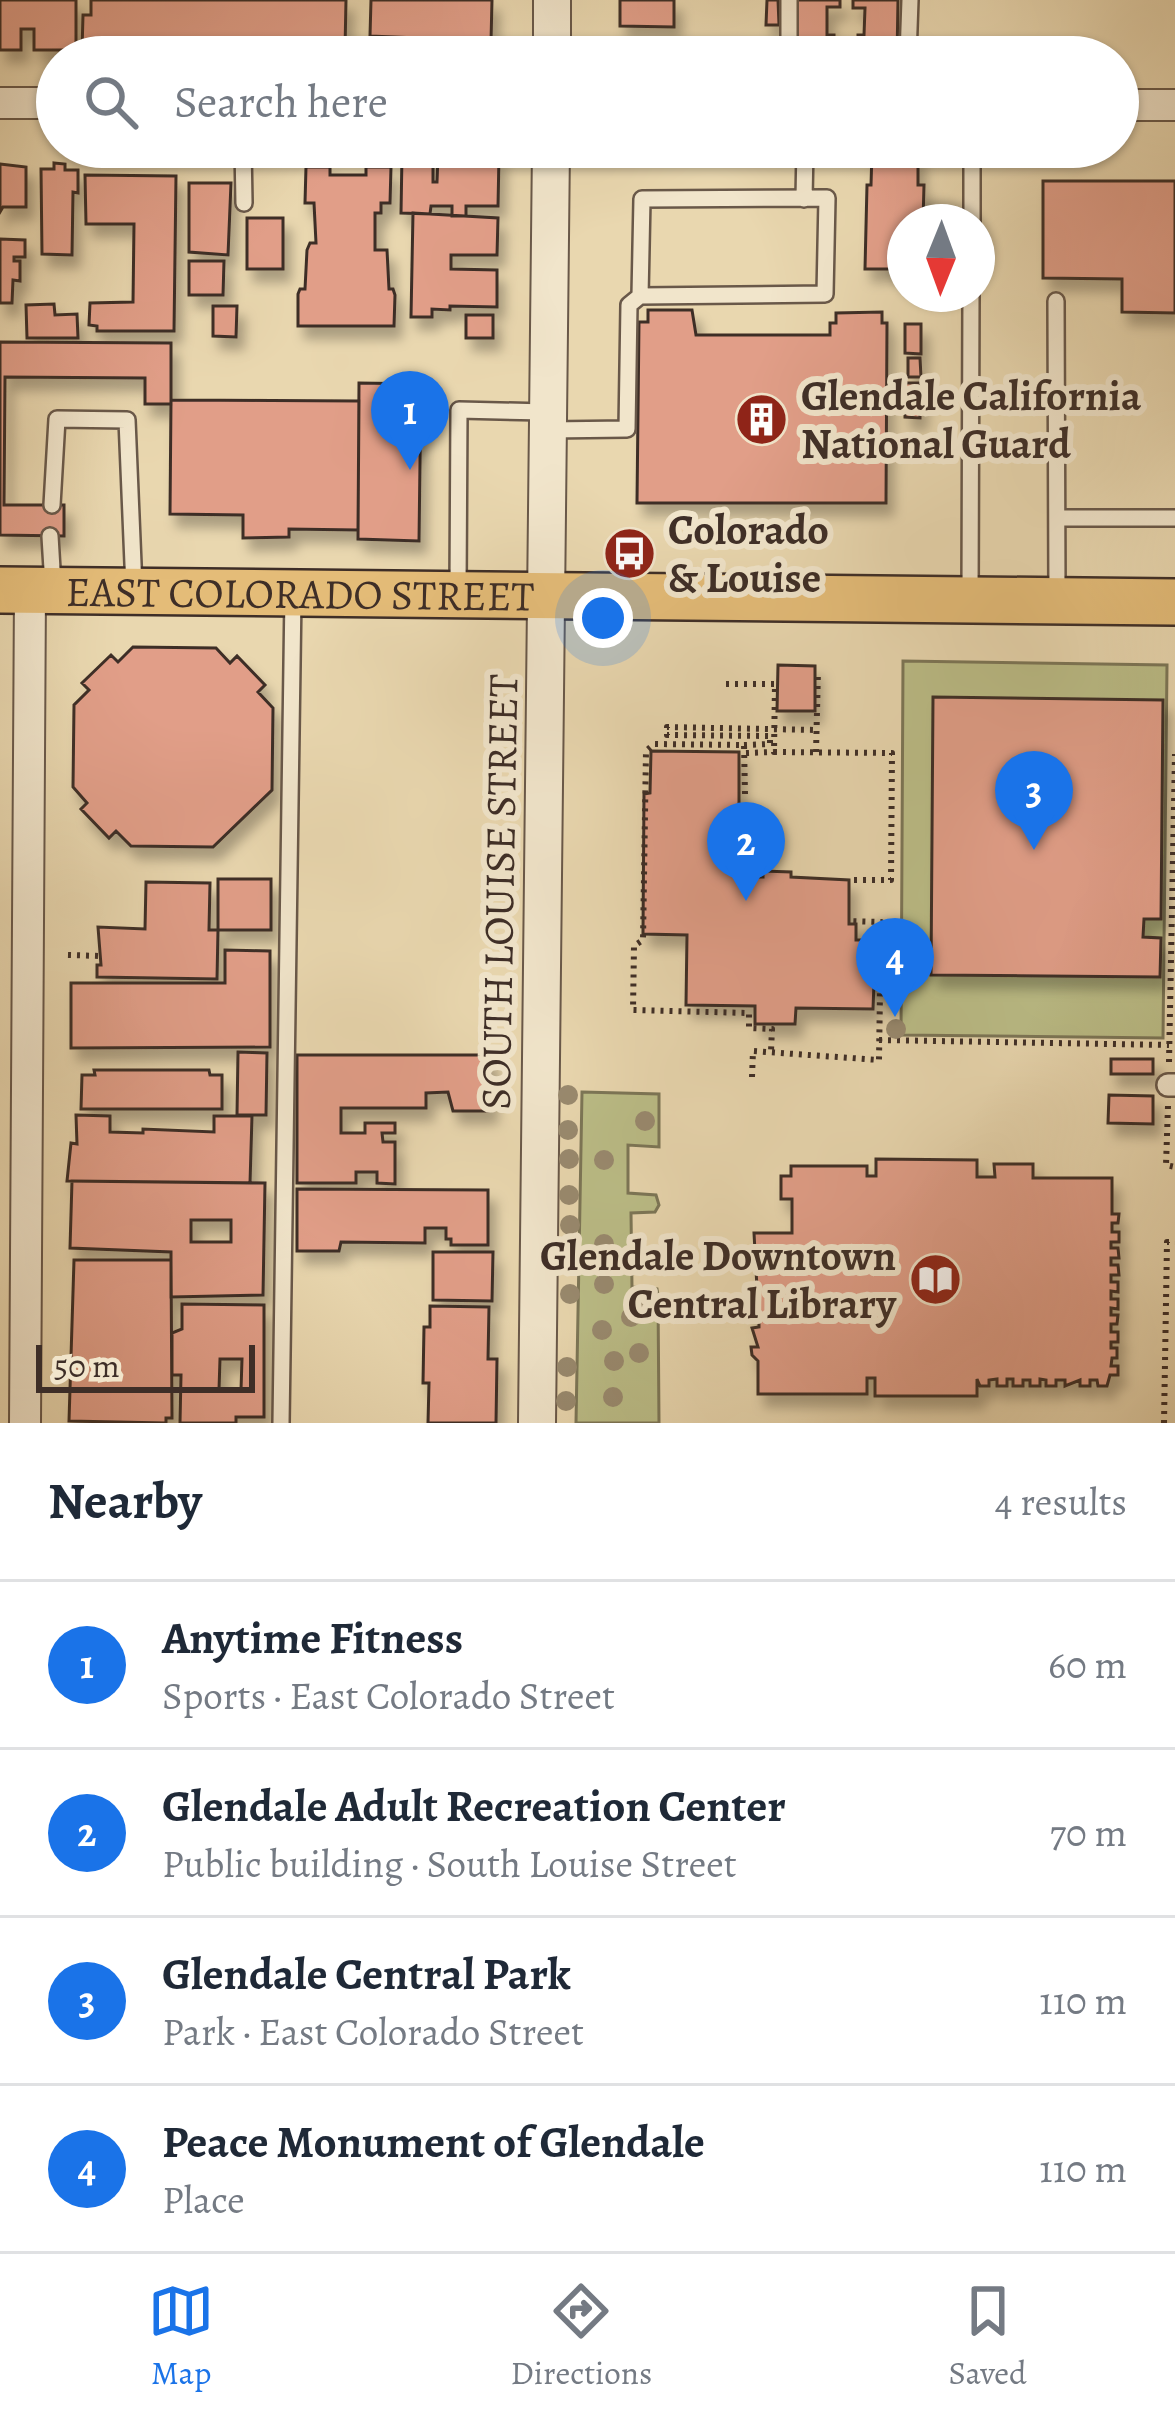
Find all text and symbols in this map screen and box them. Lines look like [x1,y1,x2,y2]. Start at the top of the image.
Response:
search box [36,36,1139,168]
icon: search [78,69,144,135]
text: Search here [174,71,388,133]
north arrow [887,204,995,312]
place label: Glendale California National Guard [801,367,1142,472]
pin: 1 [371,371,449,470]
building icon: Glendale California National Guard [734,391,790,447]
place label: Colorado & Louise [668,501,829,606]
bus stop icon: Colorado & Louise [601,525,657,581]
street label: EAST COLORADO STREET [65,562,535,624]
your location [573,588,633,648]
street label: SOUTH LOUISE STREET [467,674,531,1110]
pin: 3 [995,751,1073,850]
pin: 2 [707,802,785,901]
pin: 4 [856,918,934,1017]
place label: Glendale Downtown Central Library [540,1227,898,1332]
library icon: Glendale Downtown Central Library [907,1251,963,1307]
scale bar [36,1339,255,1392]
text: 50 m [54,1343,120,1388]
text: Nearby [48,1466,202,1536]
text: 4 results [995,1475,1127,1528]
text: Anytime Fitness [162,1607,463,1669]
text: 1 [80,1638,94,1691]
text: 60 m [1048,1638,1127,1691]
text: Sports · East Colorado Street [162,1669,615,1722]
text: Glendale Adult Recreation Center [162,1775,786,1837]
text: 2 [78,1806,96,1859]
text: 70 m [1050,1806,1127,1859]
text: Public building · South Louise Street [162,1837,737,1890]
text: Glendale Central Park [162,1943,571,2005]
text: 3 [79,1974,95,2027]
text: 110 m [1039,1974,1127,2027]
text: Park · East Colorado Street [162,2005,584,2058]
text: Peace Monument of Glendale [162,2111,705,2173]
text: 4 [78,2142,96,2195]
text: 110 m [1039,2142,1127,2195]
text: Place [162,2173,245,2226]
tab: Map [148,2278,214,2395]
tab: Directions [511,2278,652,2395]
tab: Saved [949,2278,1027,2395]

